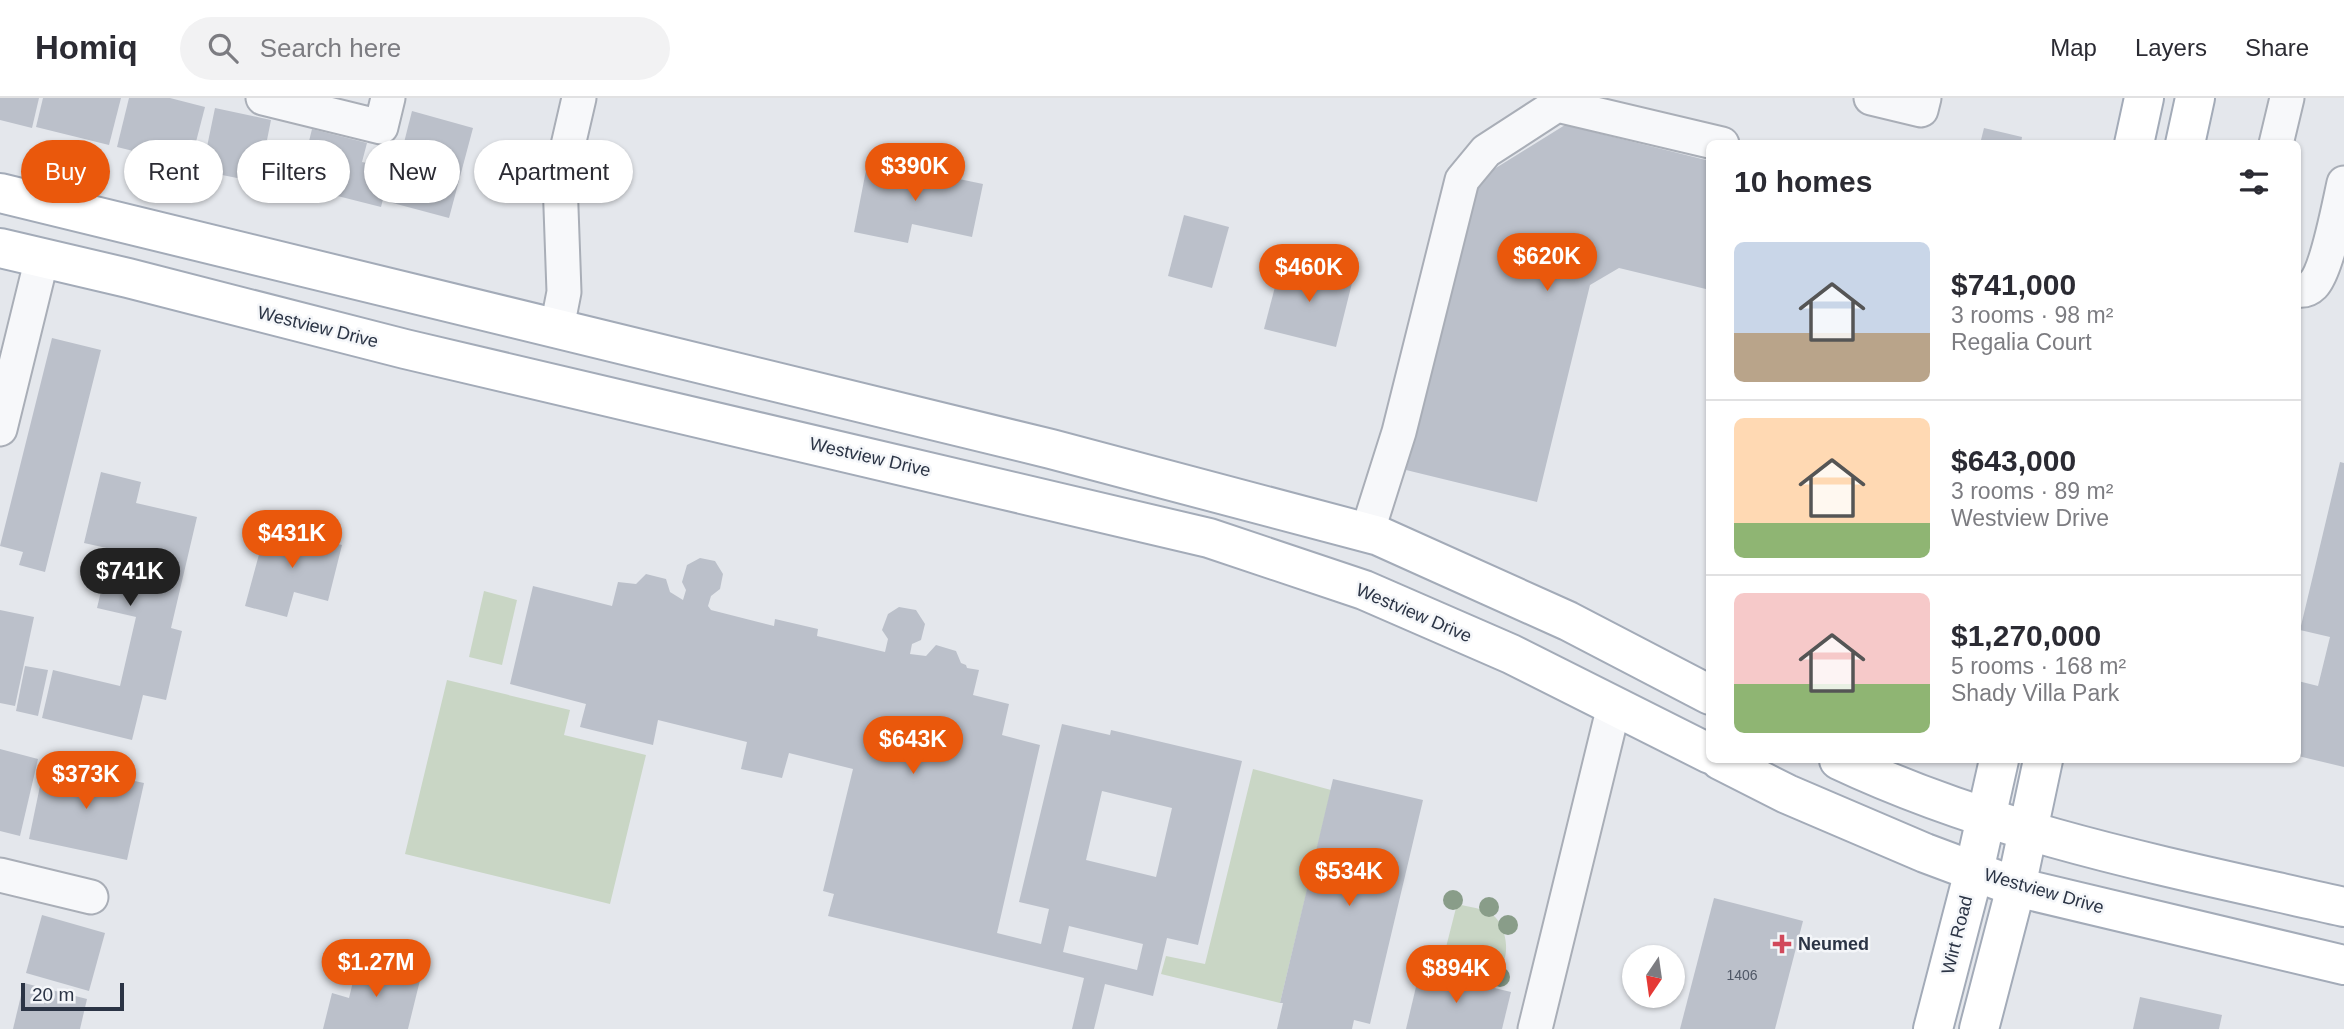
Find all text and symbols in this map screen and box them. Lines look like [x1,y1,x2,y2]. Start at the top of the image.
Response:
search box [180,17,670,80]
text: Homiq [35,29,138,66]
icon: search [204,29,242,67]
text: Search here [260,33,401,63]
text: Map [2050,34,2097,61]
text: Layers [2135,34,2207,61]
text: Share [2245,34,2309,61]
chip: Buy [21,140,110,203]
chip: Rent [124,140,223,203]
chip: Filters [237,140,350,203]
chip: New [364,140,460,203]
chip: Apartment [474,140,633,203]
pin: $390K [866,144,964,203]
text: $390K [881,153,949,179]
icon: filters [2235,163,2273,201]
text: 10 homes [1734,165,1872,198]
pin: $620K [1498,234,1596,293]
text: $620K [1513,243,1581,269]
pin: $460K [1260,244,1358,304]
text: $460K [1275,254,1343,280]
text: $741,000 [1951,268,2076,301]
icon: home [1790,270,1874,354]
street label: Westview Drive [256,302,380,352]
text: 3 rooms · 98 m² [1951,302,2113,328]
text: Regalia Court [1951,329,2092,355]
street label: Westview Drive [807,433,933,481]
text: $643,000 [1951,444,2076,477]
icon: home [1790,446,1874,530]
text: 3 rooms · 89 m² [1951,478,2113,504]
text: Westview Drive [1951,505,2109,531]
pin: $431K [243,510,341,570]
text: $431K [258,520,326,546]
pin: $741K [81,548,179,608]
text: $741K [96,558,164,584]
street label: Westview Drive [1353,580,1475,646]
text: $1,270,000 [1951,619,2101,652]
icon: home [1790,621,1874,705]
text: 5 rooms · 168 m² [1951,653,2126,679]
text: Shady Villa Park [1951,680,2119,706]
pin: $643K [864,716,962,776]
text: $643K [879,726,947,752]
pin: $373K [37,752,135,811]
text: $373K [52,761,120,787]
pin: $534K [1300,848,1398,908]
text: $534K [1315,858,1383,884]
street label: Westview Drive [1982,864,2106,918]
street label: Wirt Road [1938,894,1976,976]
marker: Neumed [1772,934,1792,954]
place label: Neumed [1798,934,1869,954]
pin: $1.27M [319,940,433,999]
north arrow [1622,945,1685,1008]
map controls [1622,945,1685,1008]
pin: $894K [1407,946,1505,1005]
text: $1.27M [338,949,414,975]
text: $894K [1422,955,1490,981]
house number: 1406 [1726,967,1758,983]
scale bar [21,980,124,1012]
text: 20 m [32,984,74,1005]

